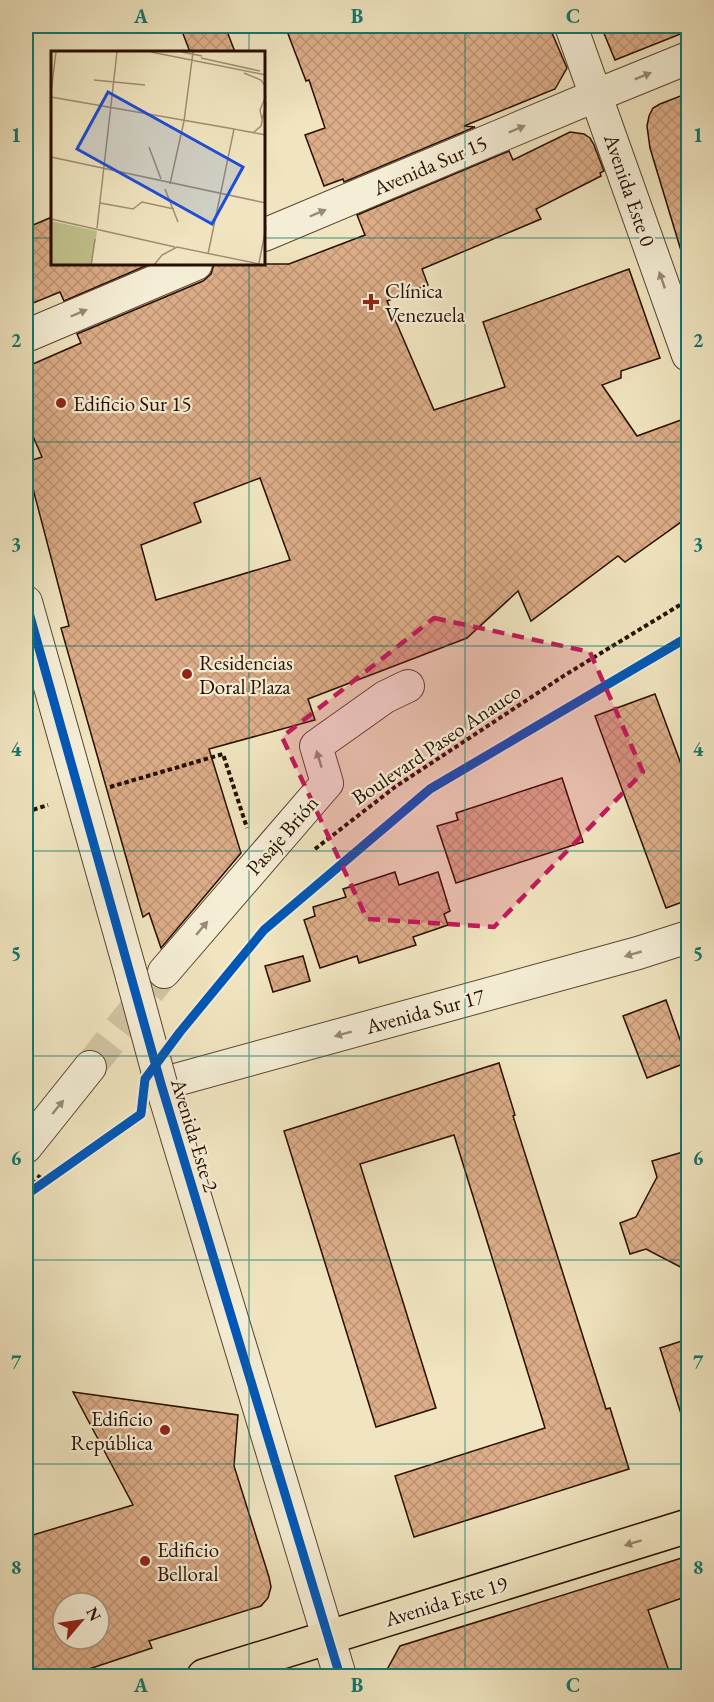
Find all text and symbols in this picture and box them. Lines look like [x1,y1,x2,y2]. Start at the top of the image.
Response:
text: A [133,3,149,29]
text: B [351,3,363,29]
text: C [566,3,580,29]
inset map [51,51,266,266]
one-way arrow [634,71,652,81]
text: 1 [11,122,21,148]
text: 1 [693,122,703,148]
one-way arrow [508,123,526,133]
street label: Avenida Sur 15 [368,129,491,202]
street label: Avenida Este 0 [598,129,662,250]
one-way arrow [309,208,327,217]
one-way arrow [657,271,667,289]
place label: Clínica Venezuela [385,277,466,328]
marker: Clínica Venezuela [362,293,380,311]
one-way arrow [71,309,88,318]
text: 2 [11,327,22,353]
text: 2 [693,327,704,353]
place label: Edificio Sur 15 [73,390,191,417]
marker: Edificio Sur 15 [54,396,68,410]
text: 3 [11,531,21,557]
text: 3 [693,531,703,557]
place label: Residencias Doral Plaza [199,649,293,700]
marker: Residencias Doral Plaza [180,667,194,681]
street label: Boulevard Paseo Anauco [346,677,526,811]
text: 4 [11,736,22,762]
text: 4 [693,736,704,762]
one-way arrow [314,750,323,768]
street label: Pasaje Brión [240,790,324,880]
one-way arrow [196,920,209,936]
text: 5 [11,940,21,966]
text: 5 [693,940,703,966]
one-way arrow [624,950,642,959]
street label: Avenida Sur 17 [362,982,488,1040]
one-way arrow [334,1029,353,1039]
street label: Avenida Este 2 [165,1074,225,1195]
one-way arrow [51,1099,64,1115]
text: 6 [11,1145,22,1171]
text: 6 [693,1145,704,1171]
text: 7 [11,1349,22,1375]
text: 7 [693,1349,704,1375]
place label: Edificio República [71,1405,154,1456]
marker: Edificio República [158,1423,172,1437]
place label: Edificio Belloral [157,1536,219,1587]
one-way arrow [624,1539,642,1548]
text: 8 [11,1554,21,1580]
marker: Edificio Belloral [138,1554,152,1568]
text: 8 [693,1554,703,1580]
street label: Avenida Este 19 [380,1570,511,1633]
north arrow [51,1591,111,1651]
text: N [81,1603,106,1625]
text: A [133,1672,149,1698]
text: B [351,1672,363,1698]
text: C [566,1672,580,1698]

